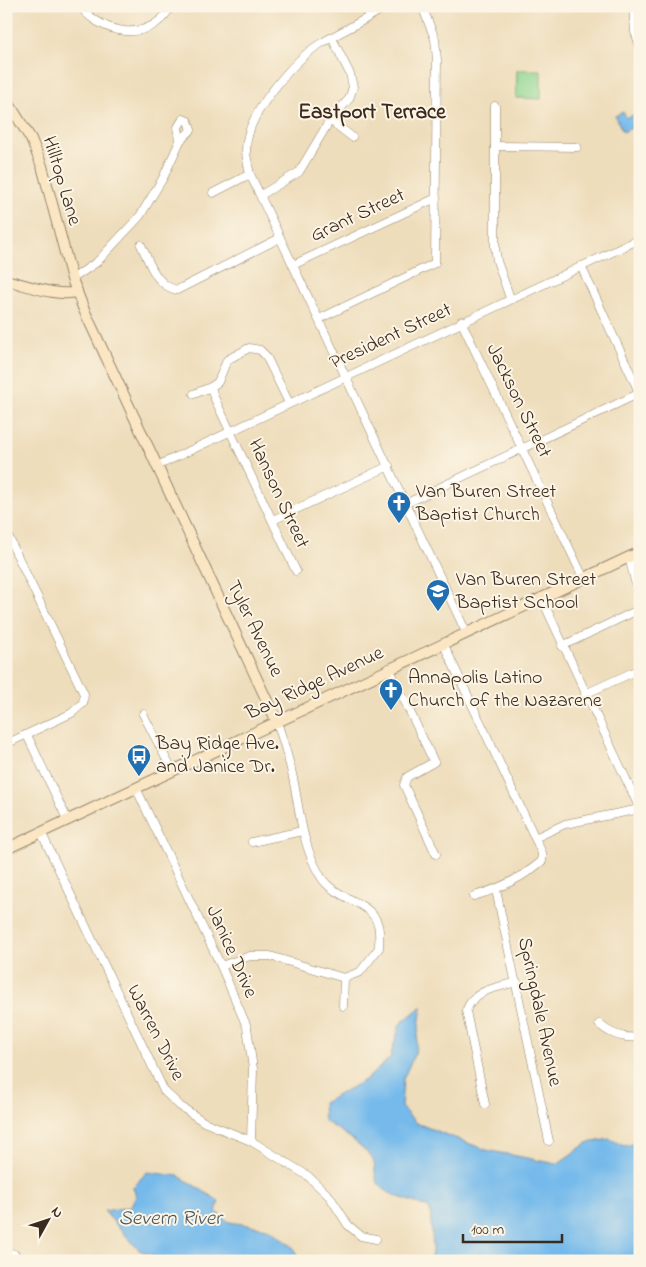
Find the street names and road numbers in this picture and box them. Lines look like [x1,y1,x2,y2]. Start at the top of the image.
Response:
street label: Hilltop Lane [34,133,88,229]
street label: Grant Street [306,181,410,251]
street label: President Street [325,296,457,378]
street label: Jackson Street [478,339,558,463]
street label: Hanson Street [240,434,316,554]
street label: Tyler Avenue [218,576,290,682]
street label: Bay Ridge Avenue [240,639,389,730]
street label: Janice Drive [198,901,264,1003]
street label: Springdale Avenue [508,935,569,1089]
street label: Warren Drive [118,980,192,1086]

